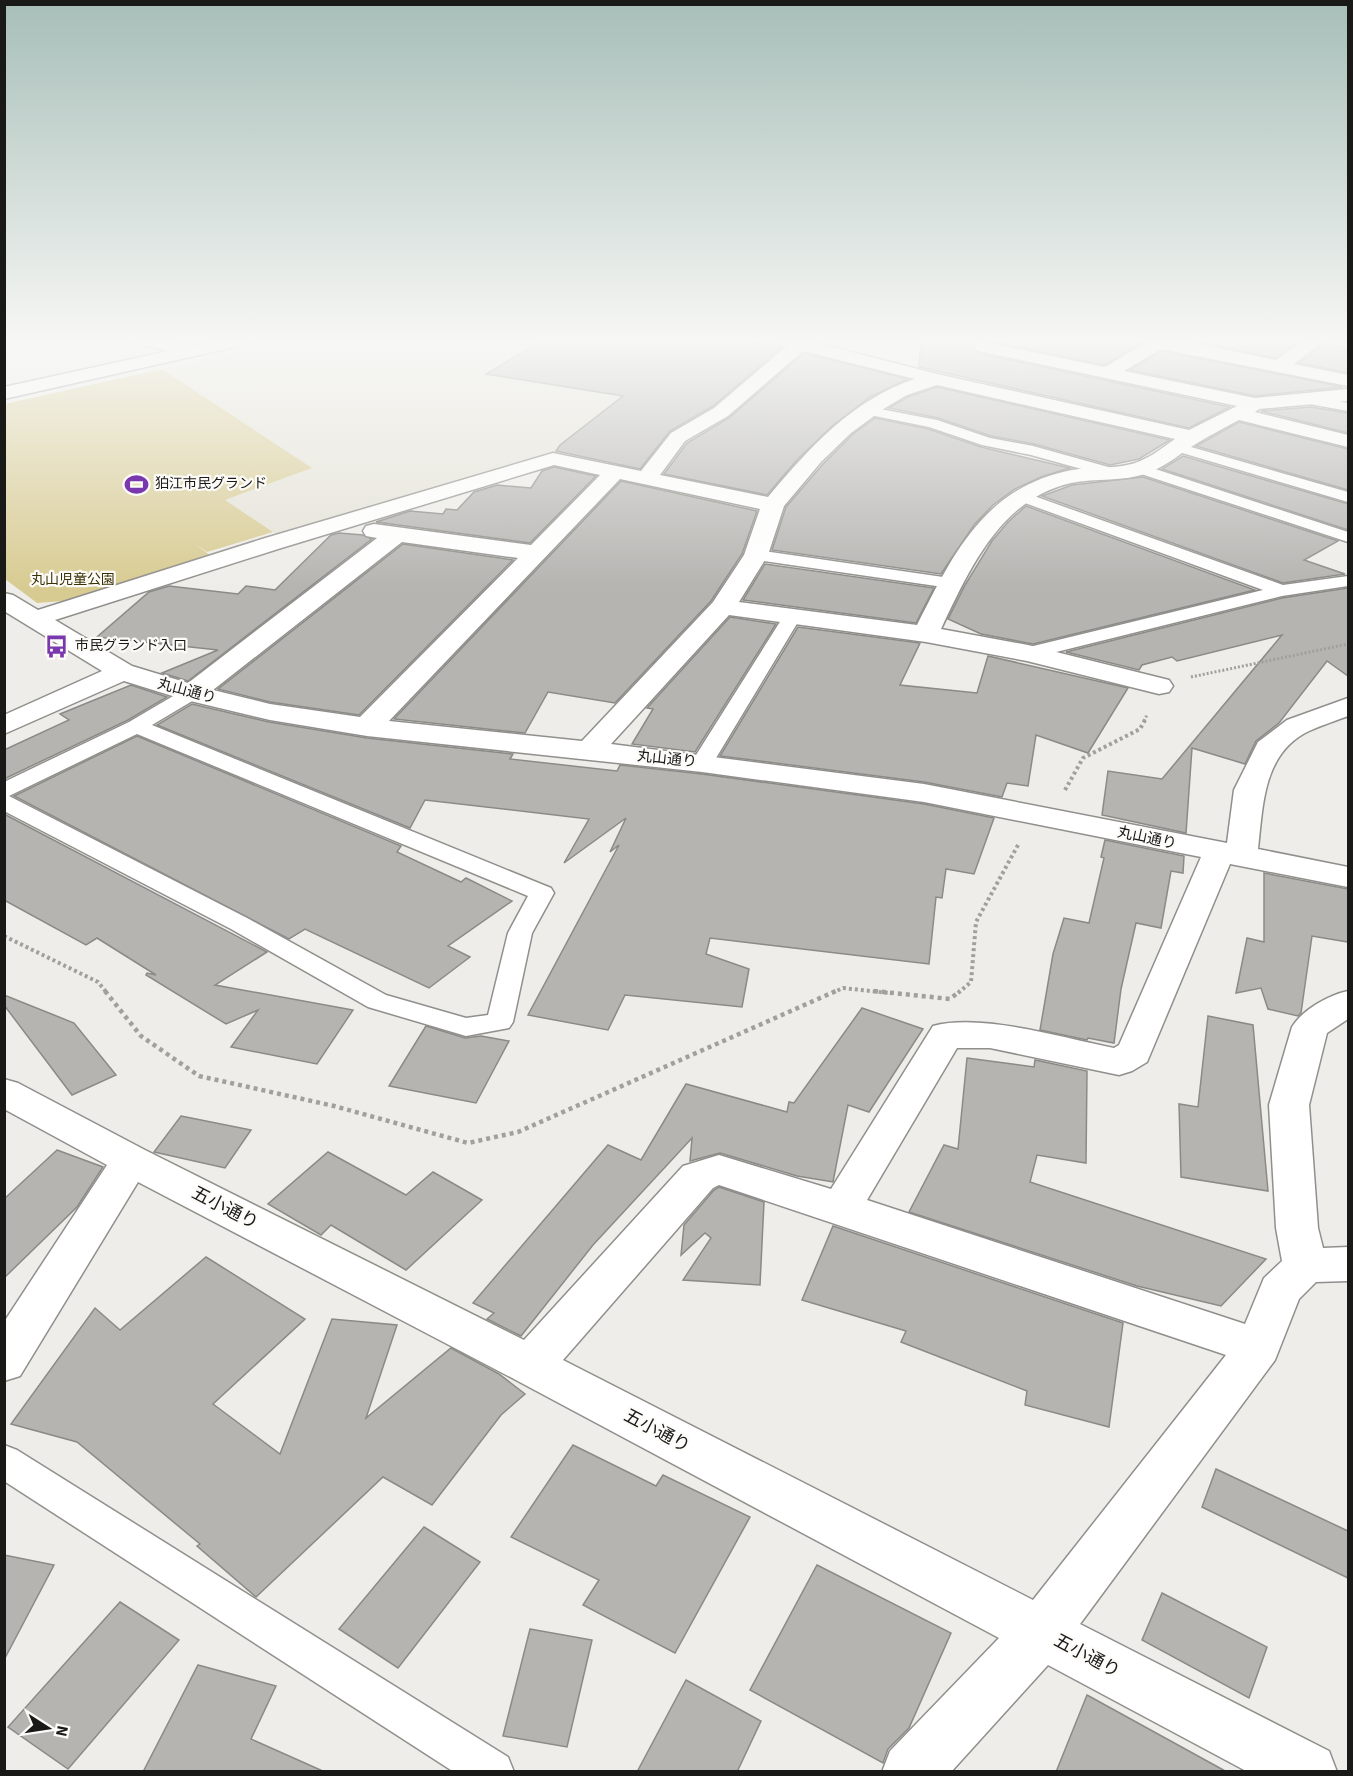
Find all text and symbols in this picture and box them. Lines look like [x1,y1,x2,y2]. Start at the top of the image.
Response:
sports icon: 狛江市民グランド [124,471,150,497]
place label: 狛江市民グランド [155,474,267,494]
park label: 丸山児童公園 [31,570,115,590]
bus stop icon: 市民グランド入口 [44,633,70,659]
place label: 市民グランド入口 [75,636,187,656]
street label: 丸山通り [155,673,219,709]
street label: 丸山通り [636,745,698,773]
street label: 丸山通り [1115,821,1179,855]
street label: 五小通り [187,1181,263,1235]
street label: 五小通り [619,1403,695,1459]
street label: 五小通り [1049,1628,1125,1684]
north arrow [18,1698,78,1758]
text: N [50,1723,74,1738]

